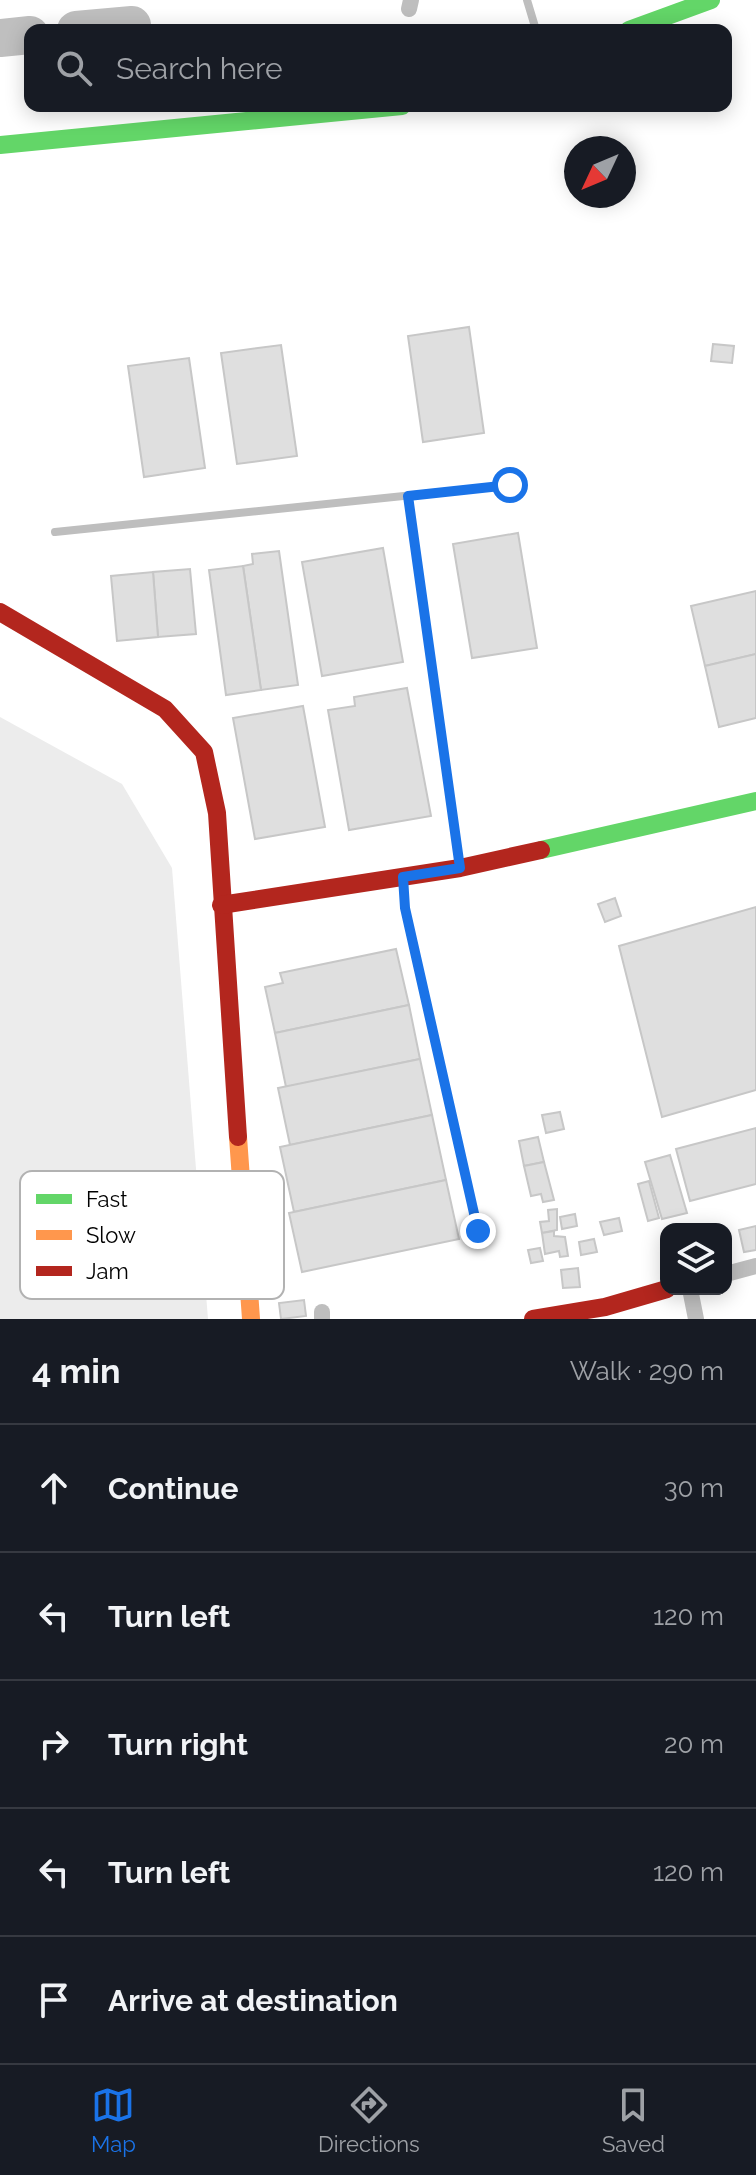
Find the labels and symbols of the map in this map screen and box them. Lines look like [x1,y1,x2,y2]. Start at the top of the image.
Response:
north arrow [564,136,636,208]
route start [492,467,528,503]
legend [20,1171,284,1299]
text: Fast [86,1186,128,1212]
route end [460,1213,496,1249]
text: Slow [86,1222,136,1248]
text: Jam [86,1258,129,1284]

